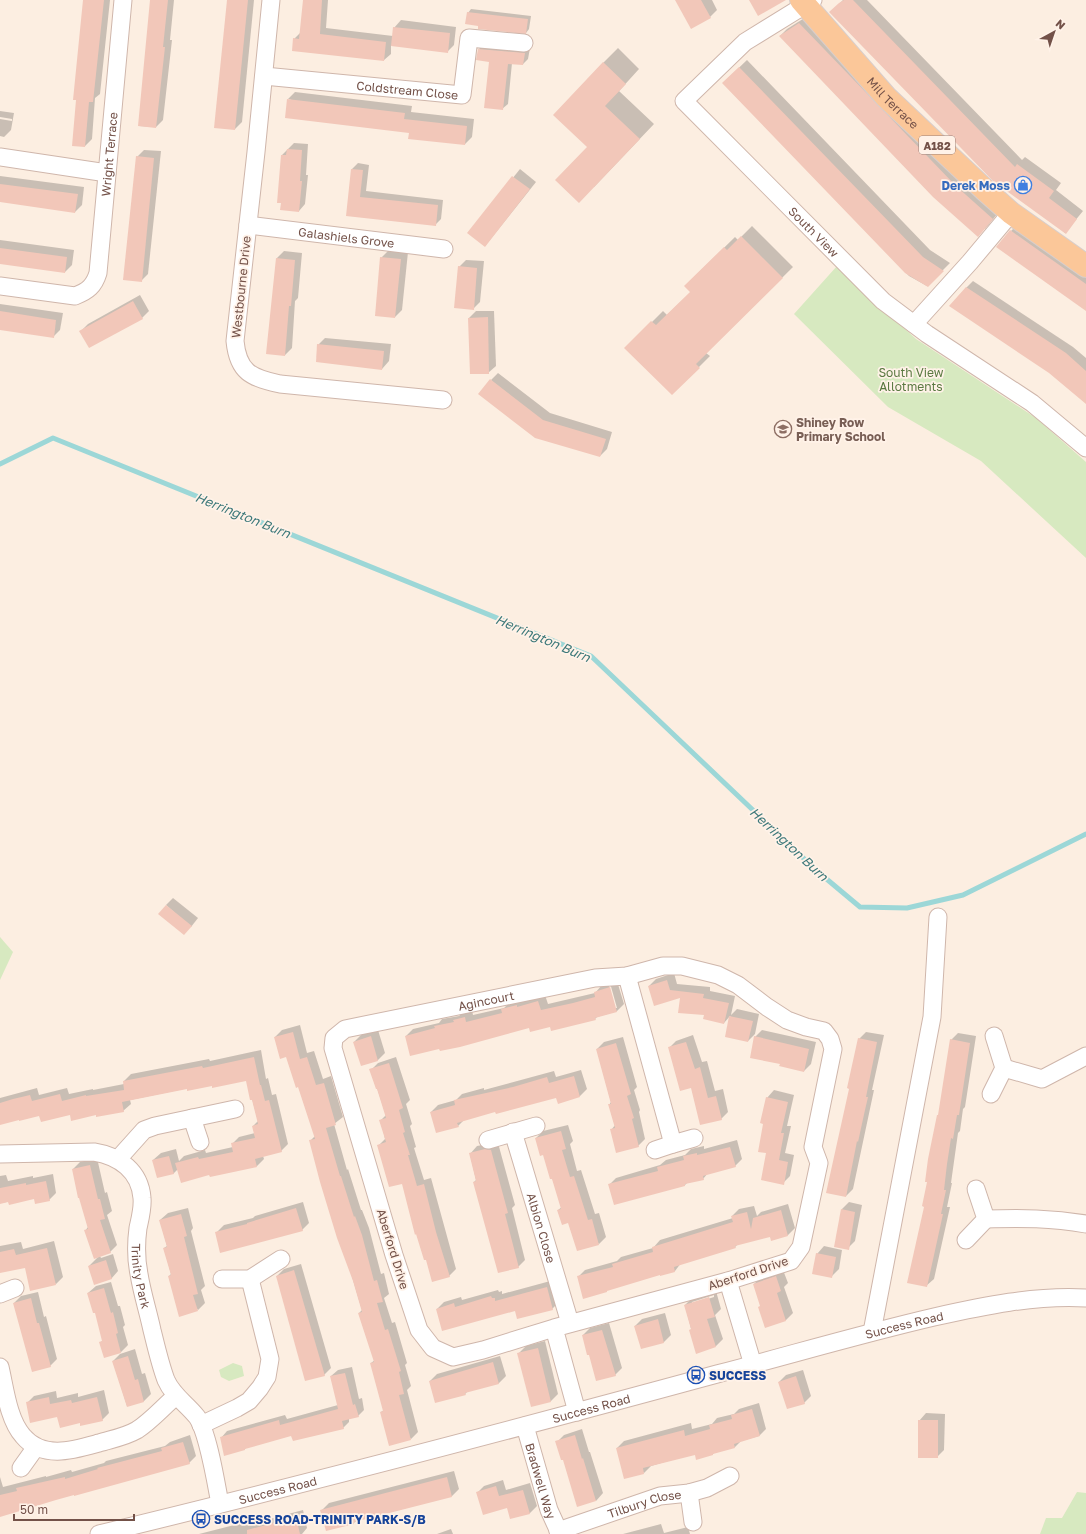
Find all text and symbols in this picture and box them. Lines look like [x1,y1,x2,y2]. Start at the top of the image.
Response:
north arrow [1034,12,1074,52]
text: N [1053,16,1068,32]
street label: Mill Terrace [864,74,922,132]
street label: Coldstream Close [356,77,459,102]
street label: Wright Terrace [98,111,120,197]
road number: A182 [919,136,955,154]
shop icon: Derek Moss [1013,175,1033,195]
place label: Derek Moss [941,178,1010,193]
street label: South View [786,203,842,260]
street label: Galashiels Grove [297,224,395,250]
street label: Westbourne Drive [228,235,254,339]
park label: South View Allotments [878,365,944,394]
place label: Shiney Row Primary School [796,415,885,444]
school or university icon: Shiney Row Primary School [773,419,793,439]
water label: Herrington Burn [193,489,294,542]
water label: Herrington Burn [493,611,593,665]
water label: Herrington Burn [747,804,832,885]
street label: Agincourt [457,987,516,1013]
street label: Albion Close [524,1191,559,1265]
street label: Aberford Drive [374,1207,412,1291]
street label: Trinity Park [129,1243,154,1310]
street label: Aberford Drive [706,1253,790,1293]
street label: Success Road [863,1308,945,1341]
bus stop icon: SUCCESS [686,1365,706,1385]
place label: SUCCESS [709,1368,766,1383]
street label: Success Road [550,1390,632,1426]
street label: Bradwell Way [523,1441,560,1521]
street label: Success Road [237,1473,318,1507]
street label: Tilbury Close [605,1486,682,1521]
scale bar [14,1496,134,1522]
text: 50 m [20,1502,48,1517]
bus stop icon: SUCCESS ROAD-TRINITY PARK-S/B [191,1509,211,1529]
place label: SUCCESS ROAD-TRINITY PARK-S/B [214,1512,426,1527]

